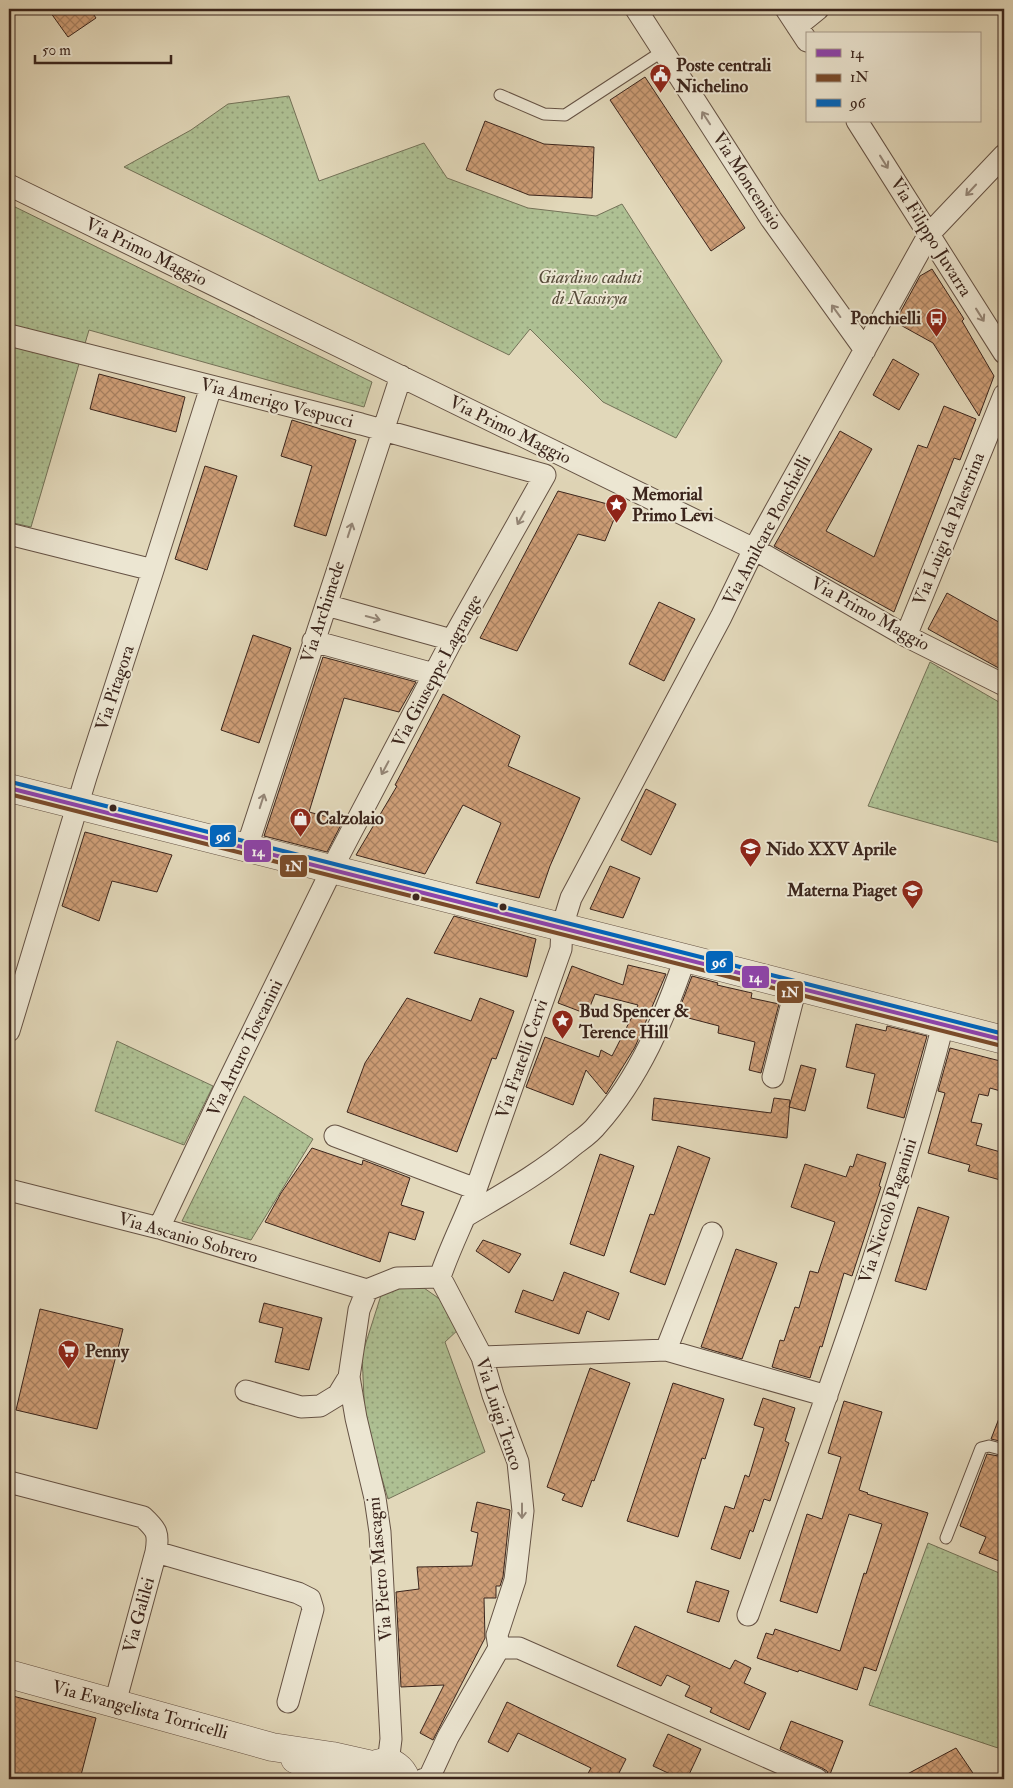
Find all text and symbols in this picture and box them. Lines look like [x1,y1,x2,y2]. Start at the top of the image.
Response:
scale bar [35,32,171,64]
legend [806,32,980,122]
text: 50 m [42,41,71,60]
text: 14 [850,44,864,63]
place label: Poste centrali Nichelino [675,54,772,98]
public building icon: Poste centrali Nichelino [648,63,672,94]
text: 1N [850,68,869,87]
text: 96 [849,94,867,113]
one-way arrow [701,111,711,125]
street label: Via Moncenisio [707,128,787,235]
one-way arrow [879,155,889,169]
street label: Via Filippo Juvarra [885,173,977,302]
one-way arrow [965,184,977,197]
street label: Via Primo Maggio [81,213,211,292]
park label: Giardino caduti di Nassirya [538,266,642,310]
one-way arrow [831,304,841,318]
bus stop icon: Ponchielli [925,306,949,337]
place label: Ponchielli [850,307,921,330]
one-way arrow [975,307,985,321]
street label: Via Amerigo Vespucci [198,373,356,433]
street label: Via Primo Maggio [445,391,575,470]
street label: Via Luigi da Palestrina [908,449,990,609]
street label: Via Amilcare Ponchielli [718,451,816,609]
place label: Memorial Primo Levi [631,483,714,527]
place icon: Memorial Primo Levi [604,492,628,523]
one-way arrow [516,510,525,525]
one-way arrow [346,522,355,538]
street label: Via Archimede [296,558,350,666]
street label: Via Primo Maggio [806,572,934,656]
street label: Via Giuseppe Lagrange [387,590,487,751]
one-way arrow [364,614,380,623]
street label: Via Pitagora [90,642,140,734]
one-way arrow [380,761,390,776]
one-way arrow [258,793,268,809]
unlabelled marker [108,803,118,813]
shop icon: Calzolaio [288,806,312,837]
place label: Calzolaio [316,807,384,830]
line badge: 96 [209,824,237,848]
text: 96 [214,828,231,845]
school or university icon: Nido XXV Aprile [738,837,762,868]
place label: Nido XXV Aprile [765,838,897,861]
line badge: 14 [243,839,272,863]
text: 14 [252,843,266,860]
line badge: 1N [279,854,308,878]
text: 1N [285,858,303,875]
school or university icon: Materna Piaget [901,878,925,909]
place label: Materna Piaget [786,879,897,902]
unlabelled marker [411,892,421,902]
unlabelled marker [498,902,508,912]
line badge: 96 [705,950,734,974]
text: 96 [710,954,727,971]
line badge: 14 [741,965,770,989]
text: 14 [749,969,763,986]
street label: Via Arturo Toscanini [202,975,288,1120]
line badge: 1N [776,980,804,1004]
text: 1N [781,984,799,1001]
street label: Via Fratelli Cervi [491,996,553,1122]
place label: Bud Spencer & Terence Hill [578,1000,689,1044]
place icon: Bud Spencer & Terence Hill [551,1009,575,1040]
street label: Via Niccolò Paganini [854,1135,922,1286]
street label: Via Ascanio Sobrero [115,1207,261,1269]
supermarket icon: Penny [57,1339,81,1370]
place label: Penny [85,1340,130,1363]
street label: Via Luigi Tenco [470,1355,528,1473]
street label: Via Pietro Mascagni [362,1496,398,1642]
one-way arrow [517,1502,527,1519]
street label: Via Galilei [118,1574,160,1655]
street label: Via Evangelista Torricelli [50,1675,231,1745]

